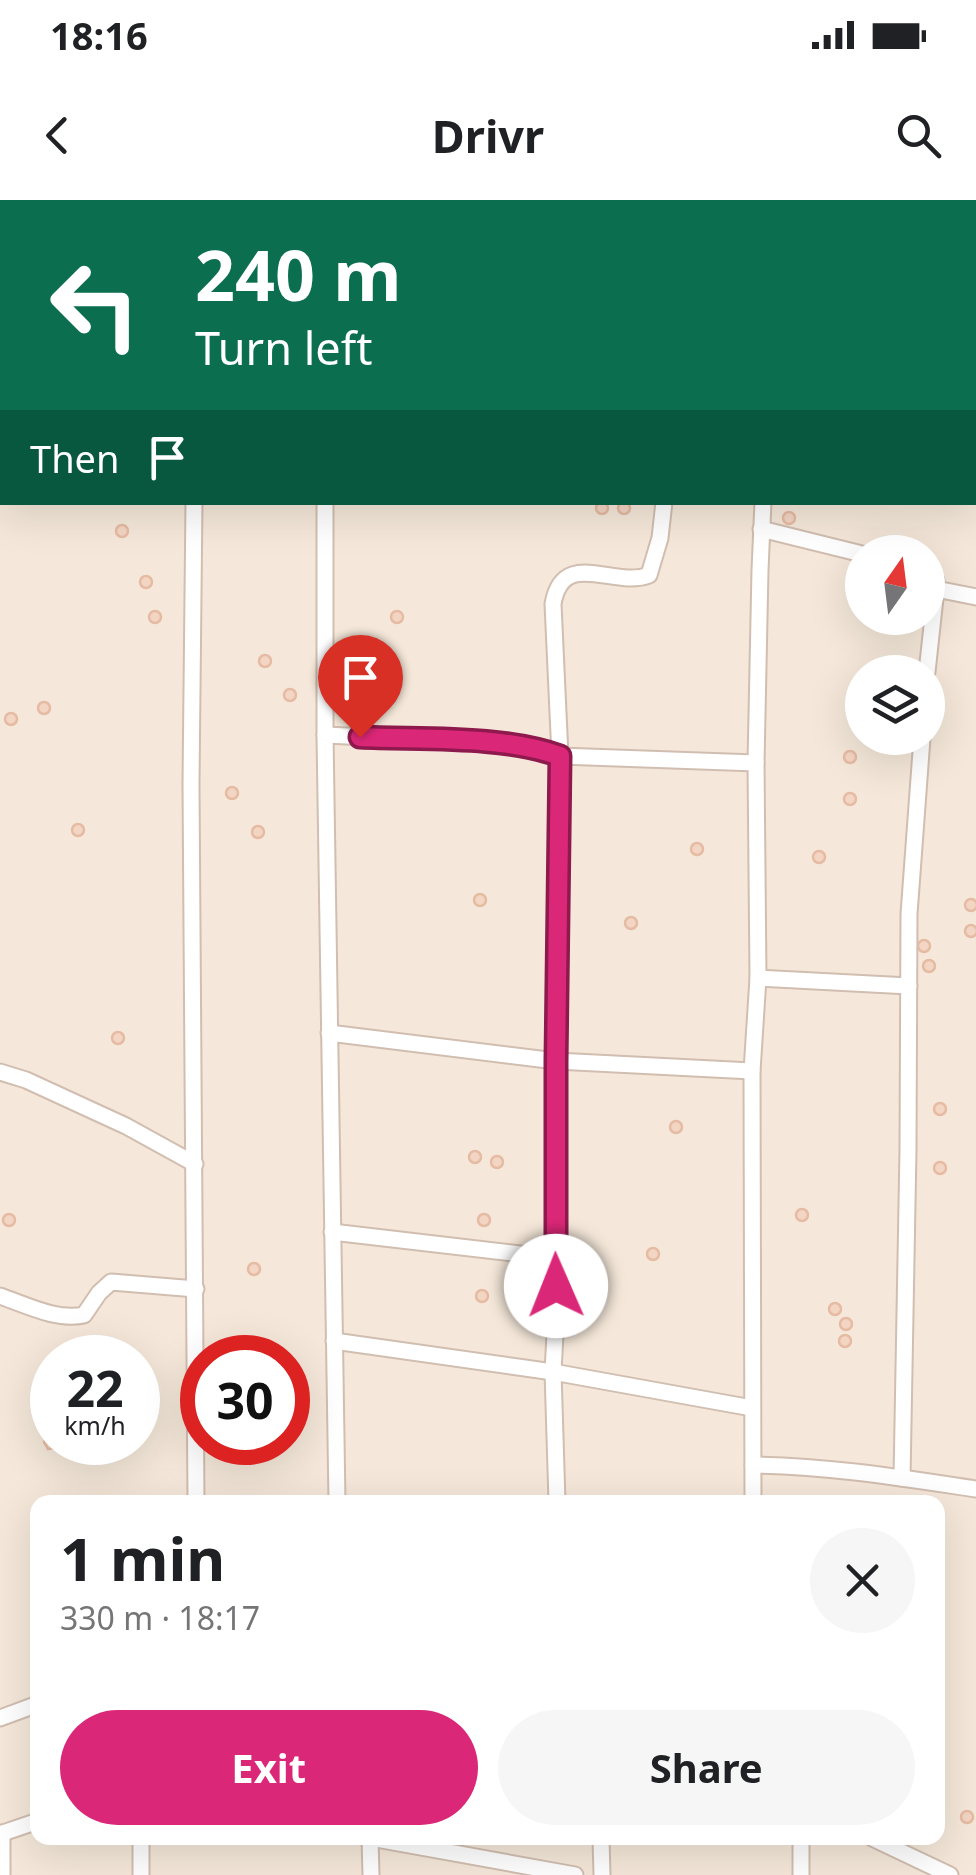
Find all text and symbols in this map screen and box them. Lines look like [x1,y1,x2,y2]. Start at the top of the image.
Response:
text: 18:16 [50,9,148,61]
text: Drivr [432,105,544,166]
icon: back [30,108,85,163]
icon: search [891,108,946,163]
text: 240 m [195,226,402,322]
icon: left [30,240,160,370]
text: Turn left [195,317,372,378]
icon: arrive [140,430,195,485]
text: Then [30,432,120,484]
north arrow [845,535,945,635]
map controls [845,535,945,755]
pin [318,635,403,738]
icon: arrive [333,650,388,705]
button: layers [845,655,945,755]
position arrow [504,1234,608,1338]
speed limit sign: 30 [180,1335,310,1465]
text: 22 [66,1354,124,1422]
text: km/h [64,1408,126,1442]
text: 1 min [60,1517,225,1599]
button: close [810,1528,915,1633]
text: 330 m · 18:17 [60,1596,260,1639]
button: Exit [60,1710,478,1825]
button: Share [498,1710,915,1825]

